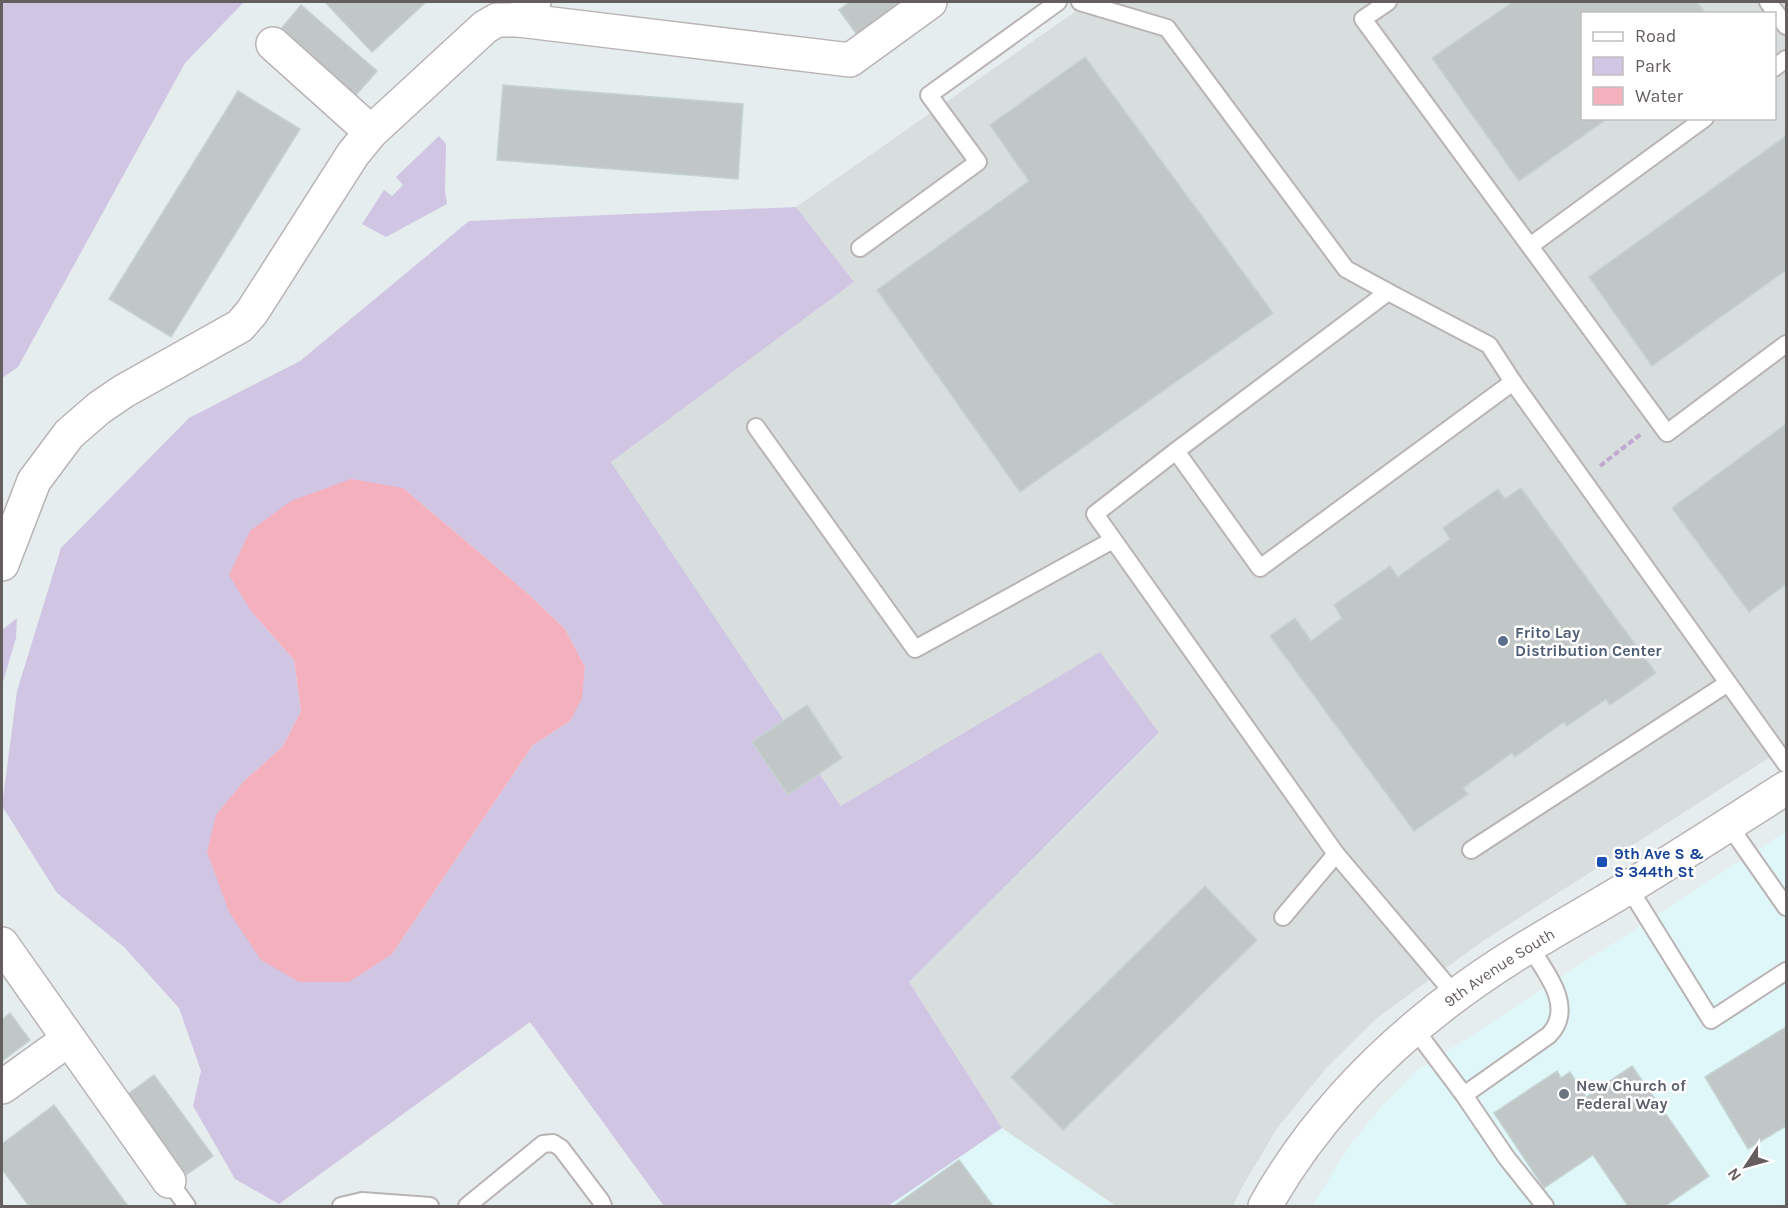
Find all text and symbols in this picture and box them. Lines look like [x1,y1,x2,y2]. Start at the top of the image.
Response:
legend [1581,12,1776,120]
text: Road [1635,25,1676,47]
text: Park [1635,55,1672,77]
text: Water [1635,85,1683,107]
place label: Frito Lay Distribution Center [1515,623,1662,660]
marker: Frito Lay Distribution Center [1496,634,1510,648]
place label: 9th Ave S & S 344th St [1614,844,1704,881]
marker: 9th Ave S & S 344th St [1595,855,1609,869]
street label: 9th Avenue South [1440,924,1558,1011]
place label: New Church of Federal Way [1576,1076,1686,1113]
marker: New Church of Federal Way [1557,1087,1571,1101]
north arrow [1716,1136,1776,1196]
text: N [1723,1164,1745,1185]

